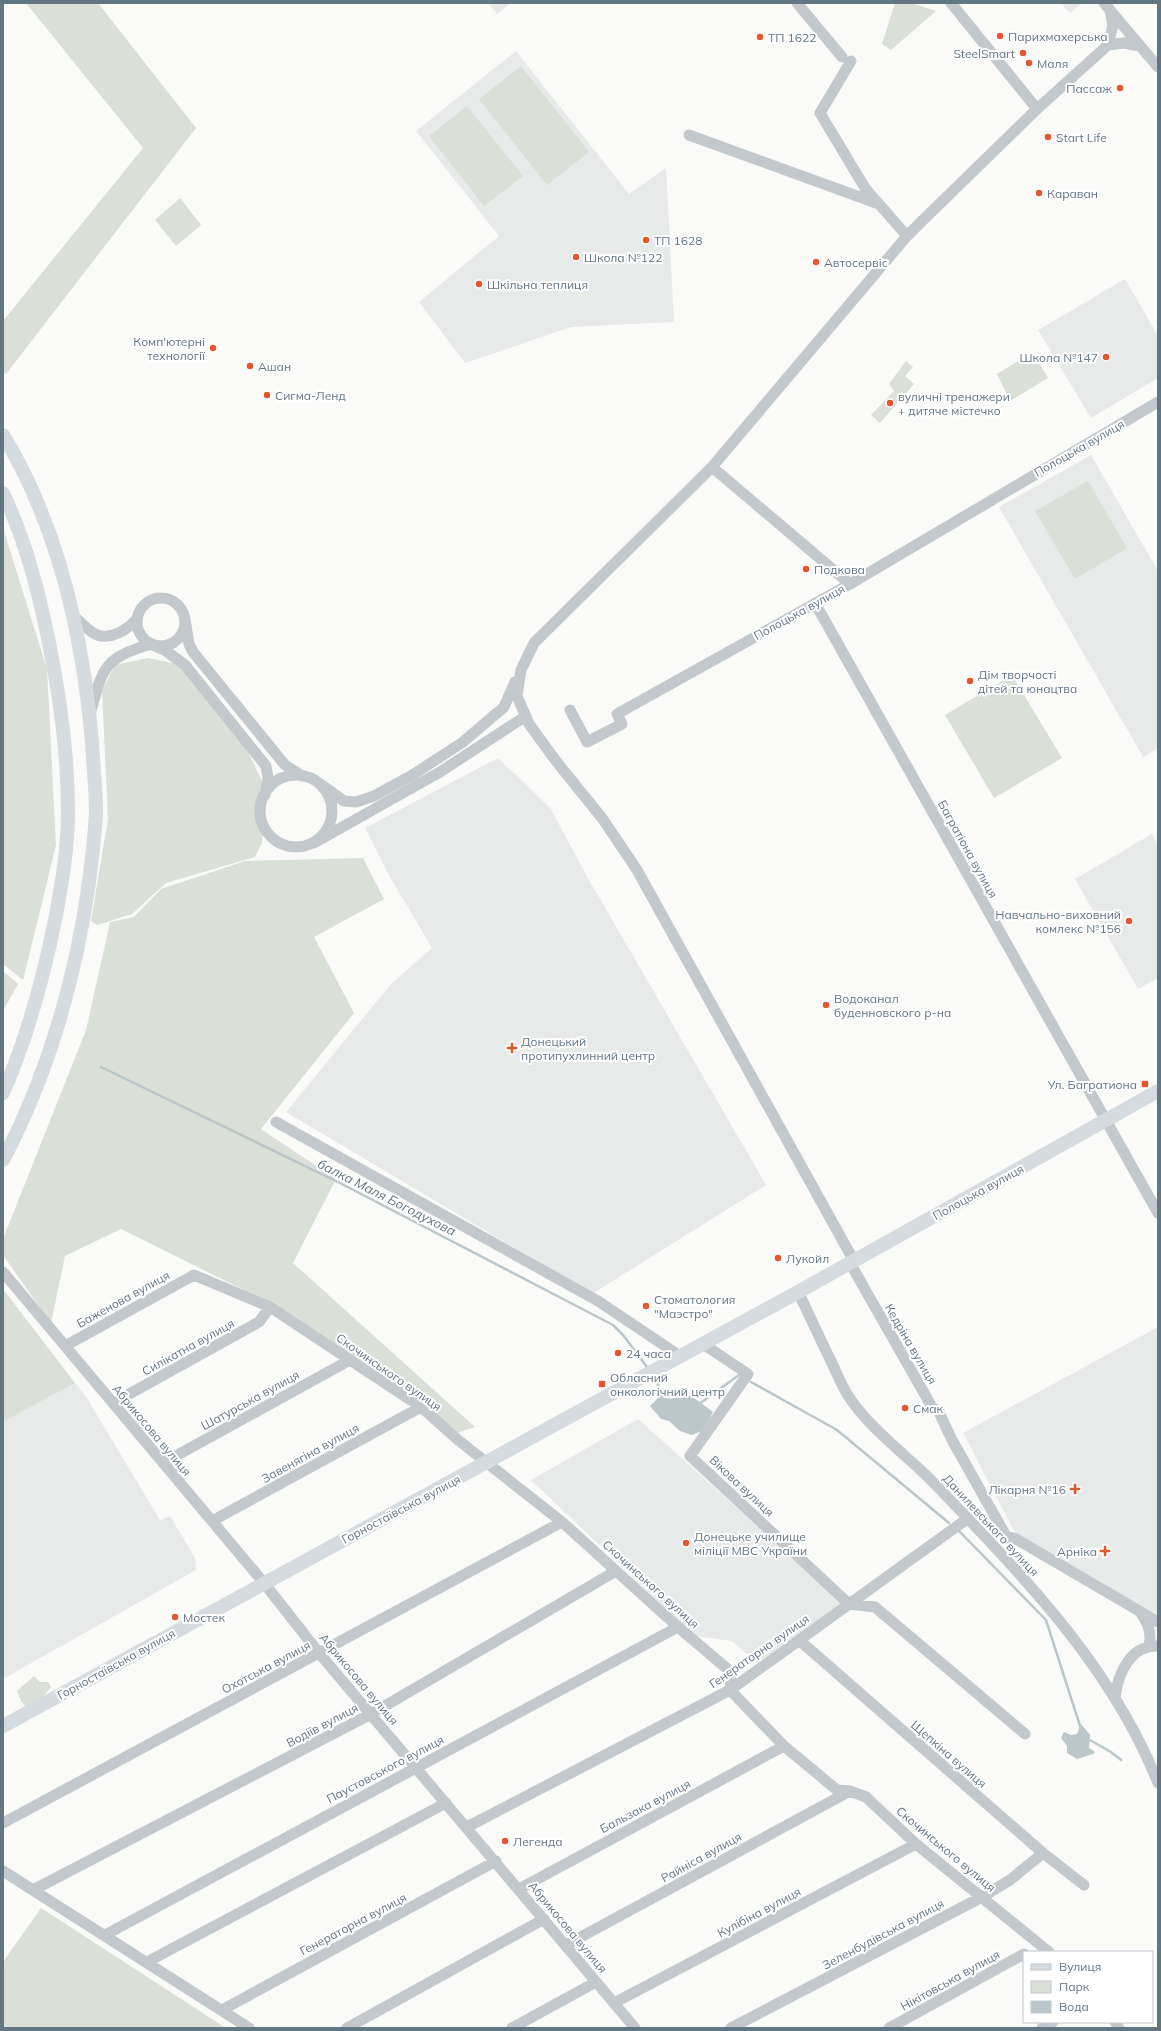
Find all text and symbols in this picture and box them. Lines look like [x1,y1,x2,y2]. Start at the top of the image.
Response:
place label: Парихмахерська [1008,29,1108,44]
place label: ТП 1622 [768,30,816,45]
marker: Парихмахерська [995,31,1005,41]
marker: ТП 1622 [755,32,765,42]
place label: SteelSmart [953,46,1015,61]
marker: SteelSmart [1018,48,1028,58]
place label: Маля [1037,56,1068,71]
marker: Маля [1024,58,1034,68]
place label: Пассаж [1066,81,1112,96]
marker: Пассаж [1115,83,1125,93]
place label: Start Life [1056,130,1107,145]
marker: Start Life [1043,132,1053,142]
place label: Караван [1047,186,1098,201]
marker: Караван [1034,188,1044,198]
place label: ТП 1628 [654,233,702,248]
marker: ТП 1628 [641,235,651,245]
place label: Школа №122 [584,250,662,265]
marker: Школа №122 [571,252,581,262]
place label: Автосервіс [824,255,888,270]
marker: Автосервіс [811,257,821,267]
place label: Шкільна теплиця [487,277,588,292]
marker: Шкільна теплиця [474,279,484,289]
place label: Комп'ютерні технології [133,334,206,363]
marker: Комп'ютерні технології [208,343,218,353]
place label: Школа №147 [1020,350,1098,365]
marker: Школа №147 [1101,352,1111,362]
place label: Ашан [258,359,291,374]
marker: Ашан [245,361,255,371]
place label: Сигма-Ленд [275,388,346,403]
place label: вуличні тренажери + дитяче містечко [898,389,1010,418]
marker: Сигма-Ленд [262,390,272,400]
marker: вуличні тренажери + дитяче містечко [885,398,895,408]
street label: Полоцька вулиця [1031,416,1127,480]
place label: Подкова [814,562,865,577]
marker: Подкова [801,564,811,574]
street label: Полоцька вулиця [751,581,847,643]
place label: Дім творчості дітей та юнацтва [978,667,1077,696]
marker: Дім творчості дітей та юнацтва [965,676,975,686]
street label: Багратіона вулиця [935,798,1001,900]
place label: Навчально-виховний комлекс №156 [995,907,1121,936]
marker: Навчально-виховний комлекс №156 [1124,916,1134,926]
place label: Водоканал буденновского р-на [834,991,951,1020]
marker: Водоканал буденновского р-на [821,1000,831,1010]
place label: Донецький протипухлинний центр [521,1034,655,1063]
marker: Донецький протипухлинний центр [506,1042,518,1054]
place label: Ул. Багратиона [1047,1077,1137,1092]
marker: Ул. Багратиона [1140,1079,1150,1089]
water label: балка Маля Богодухова [315,1155,459,1239]
street label: Полоцька вулиця [930,1161,1026,1223]
place label: Лукойл [786,1251,829,1266]
marker: Лукойл [773,1253,783,1263]
street label: Баженова вулиця [74,1267,172,1331]
place label: Стоматология "Маэстро" [654,1292,735,1321]
marker: Стоматология "Маэстро" [641,1301,651,1311]
street label: Кедріна вулиця [882,1301,940,1387]
street label: Силікатна вулиця [139,1315,237,1379]
street label: Скочинського вулиця [333,1330,445,1414]
place label: 24 часа [626,1346,671,1361]
marker: 24 часа [613,1348,623,1358]
street label: Шатурська вулиця [198,1367,302,1433]
place label: Обласний онкологічний центр [610,1370,725,1399]
marker: Обласний онкологічний центр [597,1379,607,1389]
street label: Абрикосова вулиця [109,1381,195,1479]
place label: Смак [913,1401,944,1416]
marker: Смак [900,1403,910,1413]
street label: Завенягіна вулиця [259,1420,361,1486]
street label: Вікова вулиця [707,1452,777,1520]
street label: Горностаївська вулиця [339,1471,463,1547]
street label: Данилевського вулиця [940,1471,1042,1579]
place label: Лікарня №16 [988,1482,1066,1497]
marker: Лікарня №16 [1069,1483,1081,1495]
place label: Донецьке училище міліції МВС України [694,1529,807,1558]
street label: Скочинського вулиця [599,1537,703,1631]
marker: Донецьке училище міліції МВС України [681,1538,691,1548]
place label: Арніка [1057,1544,1097,1559]
marker: Арніка [1100,1546,1110,1556]
place label: Мостек [183,1610,225,1625]
street label: Генераторна вулиця [706,1611,812,1691]
marker: Мостек [170,1612,180,1622]
street label: Горностаївська вулиця [54,1625,178,1703]
street label: Абрикосова вулиця [316,1630,402,1728]
street label: Охотська вулиця [219,1637,313,1697]
street label: Водіїв вулиця [284,1700,360,1750]
street label: Щепкіна вулиця [908,1717,990,1791]
street label: Паустовського вулиця [324,1732,446,1806]
street label: Бальзака вулиця [597,1776,693,1836]
street label: Скочинського вулиця [893,1803,999,1895]
street label: Райніса вулиця [658,1829,744,1885]
place label: Легенда [513,1834,563,1849]
marker: Легенда [500,1836,510,1846]
street label: Абрикосова вулиця [525,1878,611,1976]
street label: Кулібіна вулиця [715,1884,803,1940]
street label: Генераторна вулиця [297,1890,409,1958]
street label: Зеленбудівська вулиця [819,1895,947,1973]
street label: Нікітовська вулиця [898,1946,1002,2014]
legend [1023,1951,1153,2023]
text: Вулиця [1059,1959,1101,1974]
text: Парк [1059,1979,1090,1994]
text: Вода [1059,1999,1089,2014]

